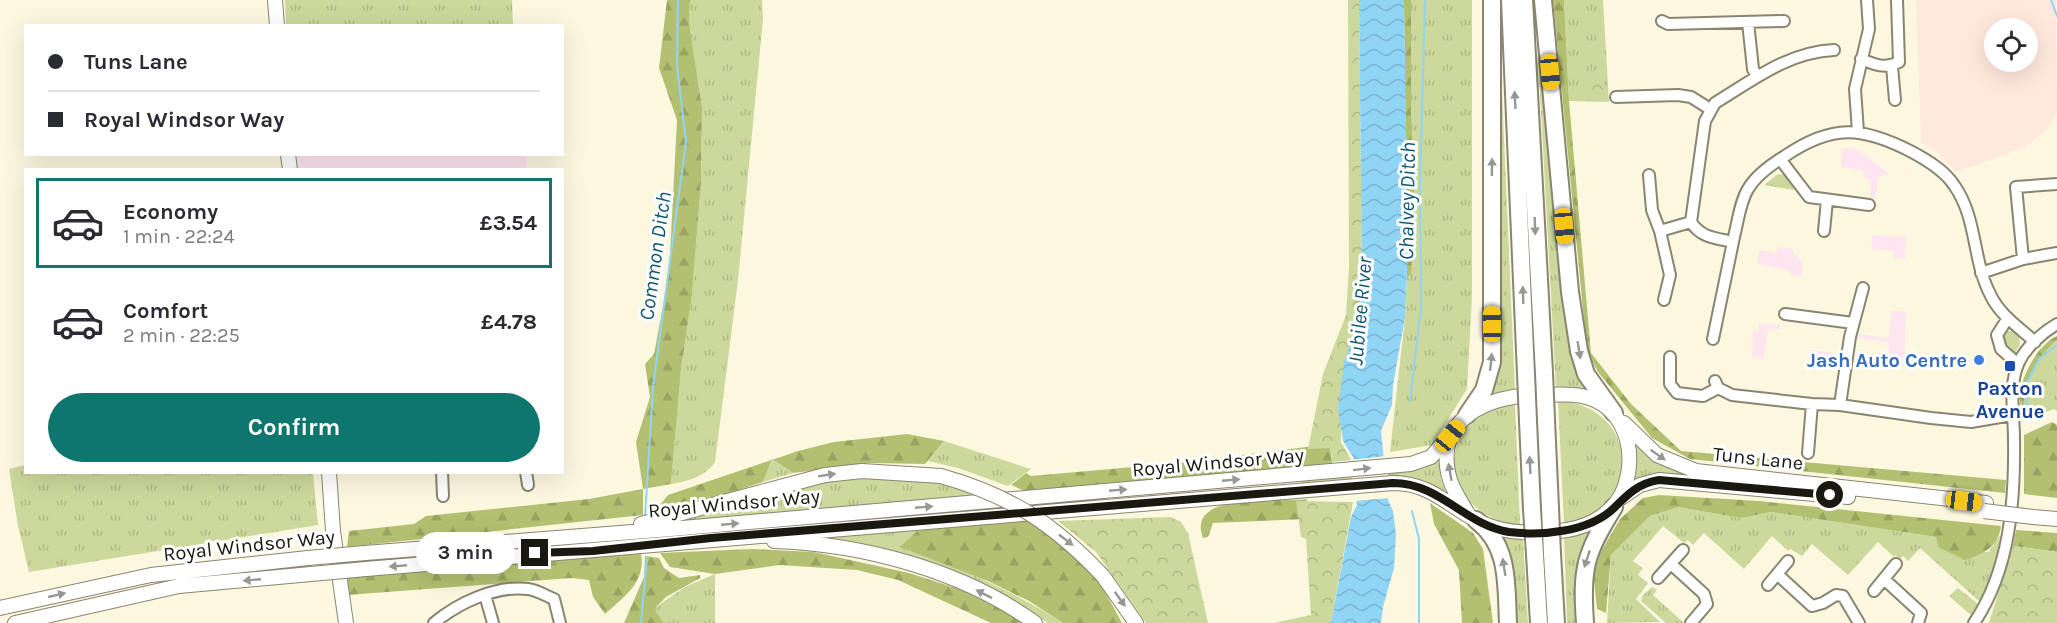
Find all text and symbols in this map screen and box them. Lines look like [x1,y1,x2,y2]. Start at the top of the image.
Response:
map controls [1984,18,2038,72]
button: locate [1984,18,2038,72]
text: Tuns Lane [84,49,188,75]
car [1539,53,1561,91]
one-way arrow [1510,91,1519,110]
text: Royal Windsor Way [84,107,284,133]
water label: Chalvey Ditch [1394,142,1420,260]
one-way arrow [1487,158,1497,177]
water label: Common Ditch [634,190,676,322]
icon: car [51,196,105,250]
text: Economy [123,199,218,225]
car [1553,207,1575,245]
text: £3.54 [479,210,537,236]
one-way arrow [1530,217,1540,236]
text: 1 min · 22:24 [123,225,235,248]
water label: Jubilee River [1343,255,1377,366]
one-way arrow [1519,285,1528,304]
icon: car [51,295,105,349]
text: Comfort [123,298,208,324]
car [1483,306,1501,342]
text: £4.78 [481,309,537,335]
text: 2 min · 22:25 [123,324,240,347]
one-way arrow [1574,340,1583,359]
place label: Jash Auto Centre [1807,349,1967,372]
one-way arrow [1486,353,1496,372]
marker: Jash Auto Centre [1972,353,1986,367]
marker: Paxton Avenue [2003,359,2017,373]
place label: Paxton Avenue [1976,377,2044,423]
button: Confirm [48,393,540,462]
car [1432,416,1468,456]
street label: Tuns Lane [1712,442,1804,475]
street label: Royal Windsor Way [1131,444,1305,481]
one-way arrow [1650,449,1666,461]
one-way arrow [1526,455,1535,474]
one-way arrow [1445,462,1454,481]
one-way arrow [1352,464,1371,474]
one-way arrow [818,471,837,480]
one-way arrow [1222,475,1241,485]
route start [1816,481,1843,508]
street label: Royal Windsor Way [647,485,821,522]
one-way arrow [1109,485,1128,495]
car [1945,490,1983,512]
one-way arrow [914,502,933,512]
one-way arrow [720,519,739,529]
street label: Royal Windsor Way [162,525,336,566]
callout: 3 min [415,532,514,574]
one-way arrow [1059,533,1074,545]
route end [521,539,548,566]
text: 3 min [438,541,493,564]
one-way arrow [1582,550,1591,568]
one-way arrow [1500,557,1509,576]
one-way arrow [389,561,408,571]
one-way arrow [243,575,262,585]
one-way arrow [48,589,66,599]
one-way arrow [975,589,992,599]
one-way arrow [1114,591,1126,607]

